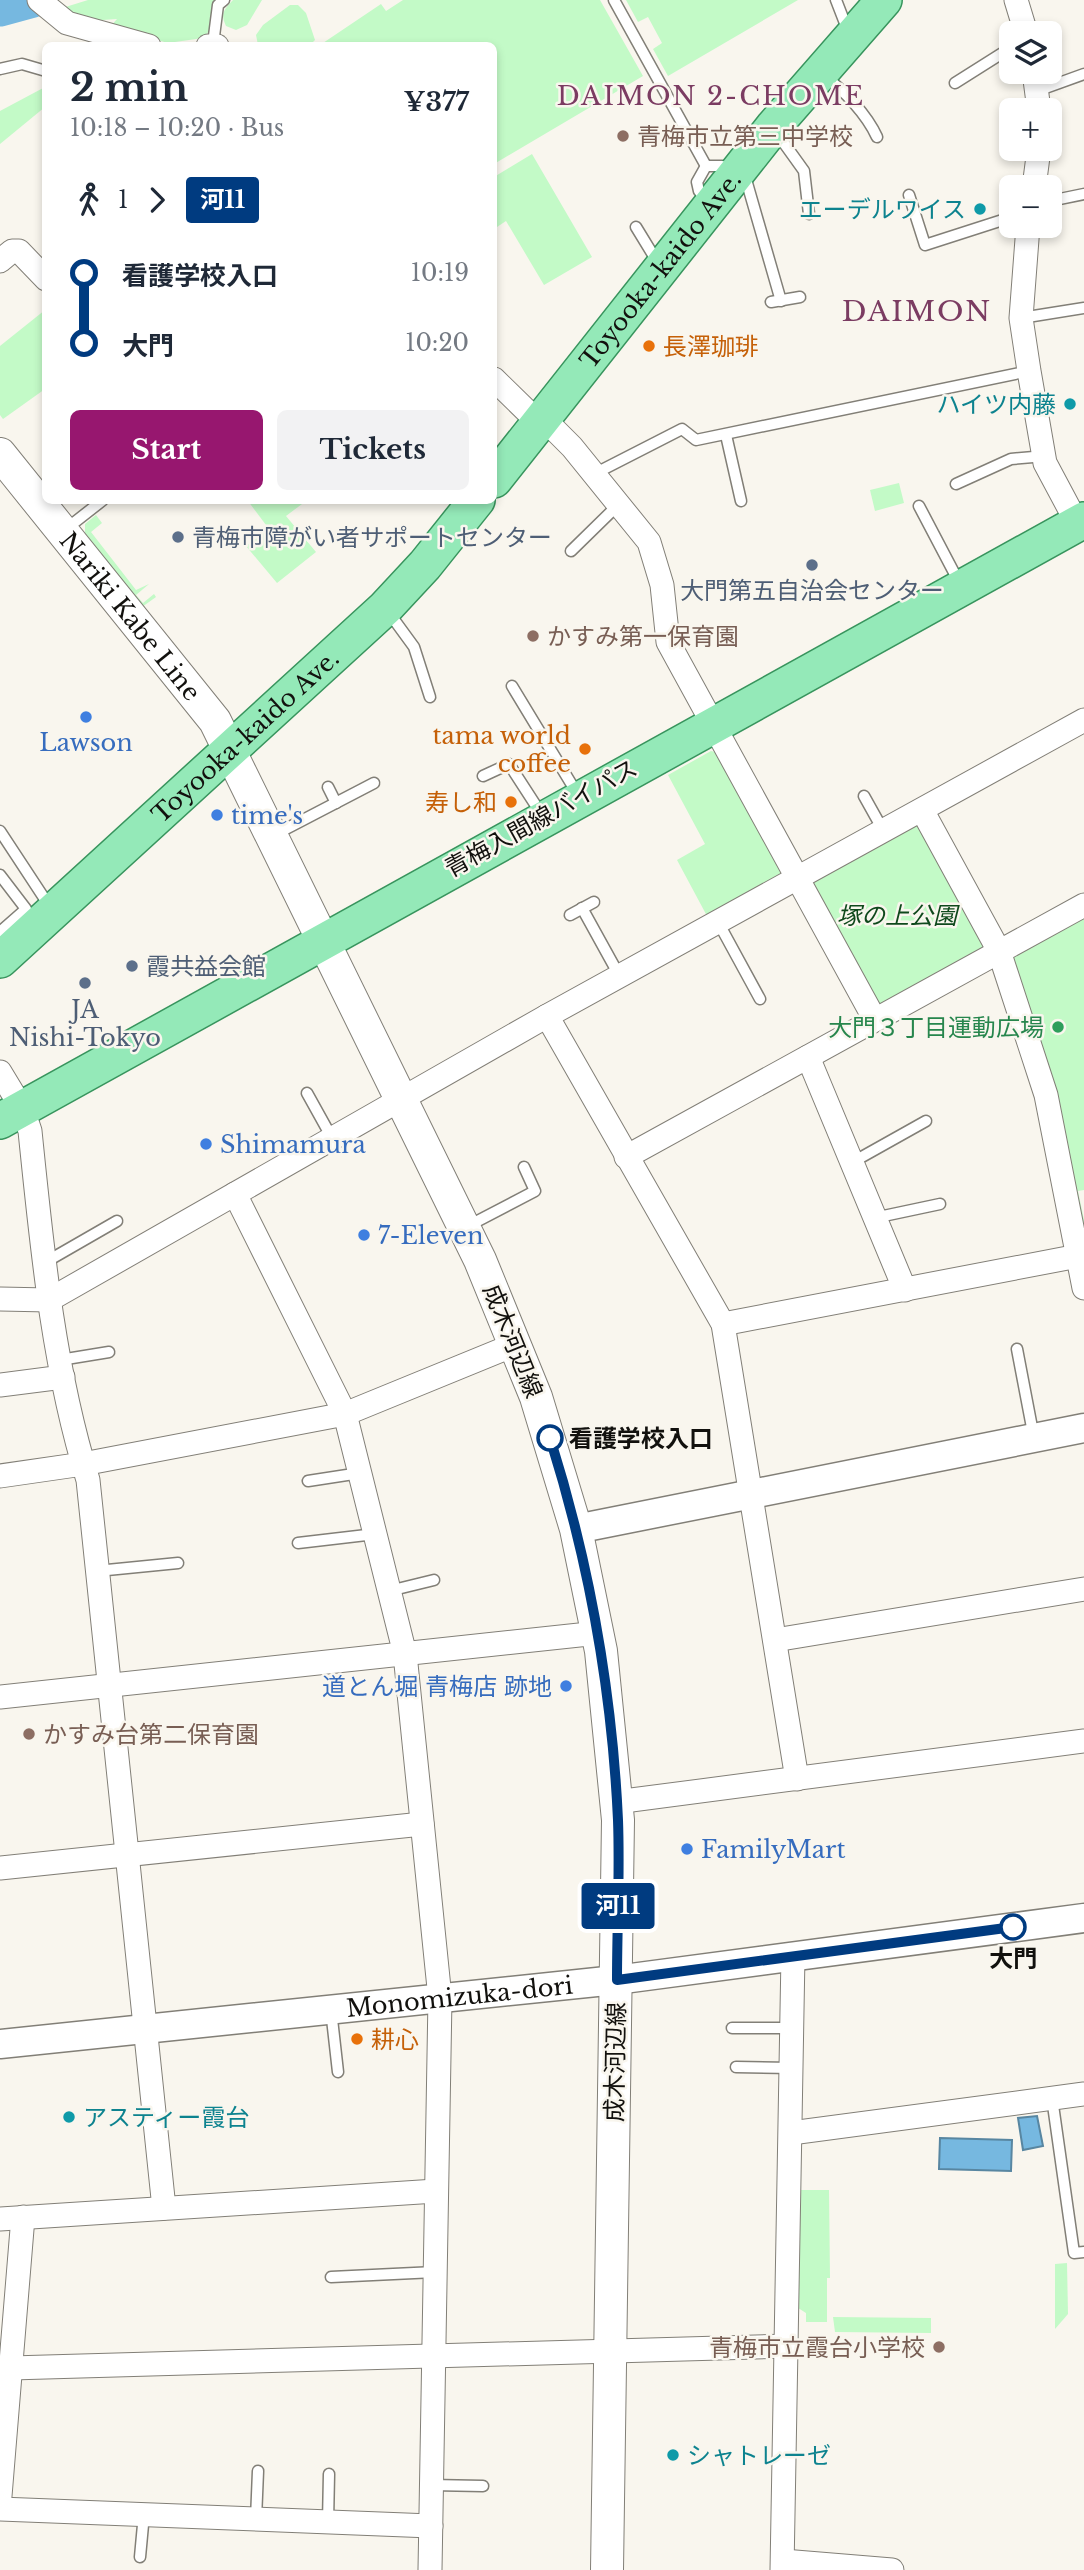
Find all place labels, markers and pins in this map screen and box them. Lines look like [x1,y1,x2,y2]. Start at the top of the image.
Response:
place label: 青梅市立第三中学校 [637,122,853,151]
marker: 青梅市立第三中学校 [615,128,631,144]
place label: エーデルワイス [799,195,966,224]
marker: エーデルワイス [972,201,988,217]
place label: 長澤珈琲 [663,332,759,361]
marker: 長澤珈琲 [641,338,657,354]
place label: ハイツ内藤 [936,390,1056,419]
marker: ハイツ内藤 [1062,396,1078,412]
place label: 青梅市障がい者サポートセンター [192,523,552,552]
marker: 青梅市障がい者サポートセンター [170,529,186,545]
marker: 大門第五自治会センター [804,557,820,573]
place label: 大門第五自治会センター [680,576,944,605]
place label: かすみ第一保育園 [547,622,739,651]
marker: かすみ第一保育園 [525,628,541,644]
marker: Lawson [78,709,94,725]
place label: tama world coffee [432,721,571,778]
place label: Lawson [39,728,133,757]
marker: tama world coffee [577,741,593,757]
place label: 寿し和 [425,788,497,817]
marker: 寿し和 [503,794,519,810]
place label: time's [231,801,303,830]
marker: time's [209,807,225,823]
place label: 霞共益会館 [146,952,266,981]
marker: 霞共益会館 [124,958,140,974]
marker: JA Nishi-Tokyo [77,975,93,991]
place label: JA Nishi-Tokyo [9,995,161,1052]
place label: 大門３丁目運動広場 [828,1013,1044,1042]
marker: 大門３丁目運動広場 [1050,1019,1066,1035]
place label: Shimamura [220,1130,367,1159]
marker: Shimamura [198,1136,214,1152]
place label: 7-Eleven [378,1221,484,1250]
marker: 7-Eleven [356,1227,372,1243]
place label: 看護学校入口 [569,1424,713,1453]
marker: 看護学校入口 [537,1425,563,1451]
place label: 道とん堀 青梅店 跡地 [322,1672,552,1701]
marker: 道とん堀 青梅店 跡地 [558,1678,574,1694]
place label: かすみ台第二保育園 [43,1720,259,1749]
marker: かすみ台第二保育園 [21,1726,37,1742]
place label: FamilyMart [701,1835,846,1864]
marker: FamilyMart [679,1841,695,1857]
marker: 大門 [1000,1914,1026,1940]
place label: 大門 [989,1944,1037,1973]
place label: 耕心 [371,2025,419,2054]
marker: 耕心 [349,2031,365,2047]
place label: アスティー霞台 [83,2103,250,2132]
marker: アスティー霞台 [61,2109,77,2125]
place label: 青梅市立霞台小学校 [709,2333,925,2362]
marker: 青梅市立霞台小学校 [931,2339,947,2355]
place label: シャトレーゼ [687,2441,831,2470]
marker: シャトレーゼ [665,2447,681,2463]

